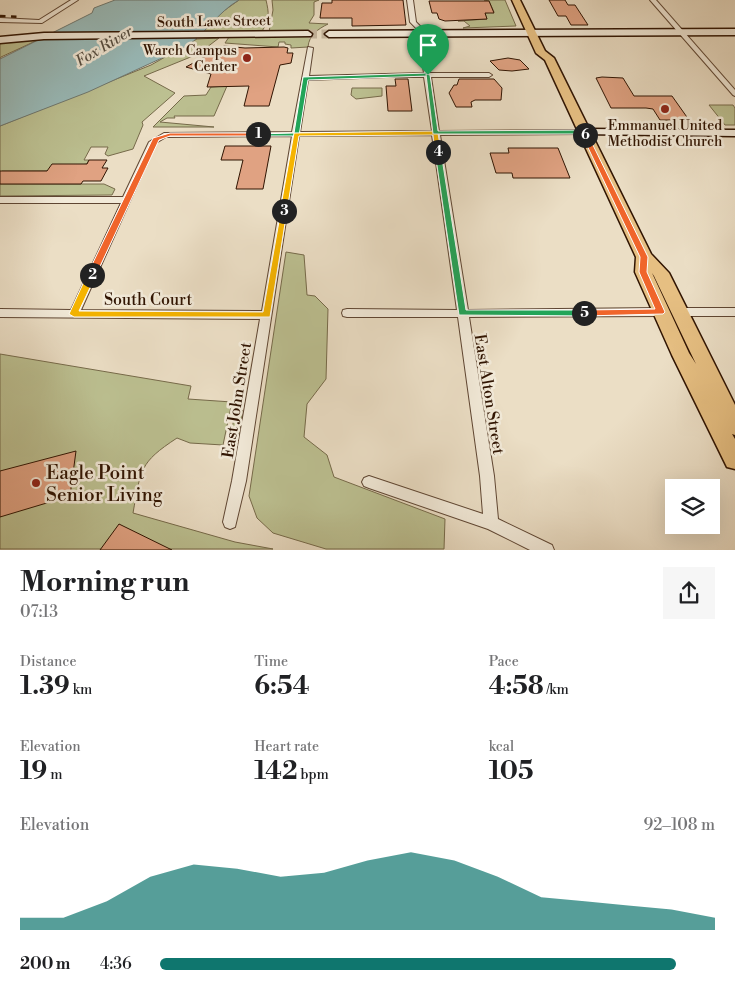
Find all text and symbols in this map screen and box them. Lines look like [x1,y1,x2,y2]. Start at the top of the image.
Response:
street label: South Lawe Street [157,12,271,32]
water label: Fox River [72,22,137,71]
pin [407,24,449,75]
icon: arrive [414,31,442,59]
place label: Warch Campus Center [142,42,237,76]
marker: Warch Campus Center [241,52,253,64]
marker: Emmanuel United Methodist Church [659,103,671,115]
place label: Emmanuel United Methodist Church [608,117,723,151]
pin: 1 [246,122,270,146]
pin: 6 [572,122,598,148]
text: 1 [255,125,262,143]
text: 6 [581,126,590,144]
pin: 4 [426,140,450,164]
text: 4 [434,143,443,161]
pin: 3 [272,198,296,224]
text: 3 [280,202,289,220]
pin: 2 [80,262,104,288]
text: 2 [88,266,97,284]
street label: South Court [104,290,192,310]
pin: 5 [572,300,596,326]
text: 5 [580,304,589,322]
street label: East Alton Street [470,332,508,456]
street label: East John Street [218,341,256,459]
place label: Eagle Point Senior Living [46,461,163,507]
marker: Eagle Point Senior Living [30,477,42,489]
map controls [665,479,720,534]
button: layers [665,479,720,534]
text: Morning run [20,565,189,600]
button: share [663,567,715,619]
text: 07:13 [20,602,58,622]
text: Distance [20,653,77,671]
text: Time [254,653,288,671]
text: Pace [489,653,519,671]
text: 1.39 [20,671,70,702]
text: 6:54 [254,671,310,702]
text: 4:58 [489,671,544,702]
text: km [70,681,92,699]
text: /km [544,681,569,699]
text: Elevation [20,738,81,756]
text: Heart rate [254,738,319,756]
text: kcal [489,738,514,756]
text: 19 [20,756,47,787]
text: 142 [254,756,298,787]
text: 105 [489,756,534,787]
text: m [47,766,63,784]
text: bpm [298,766,329,784]
text: Elevation [20,815,89,835]
text: 92–108 m [643,815,715,835]
text: 200 m [20,954,70,974]
text: 4:36 [100,954,132,974]

